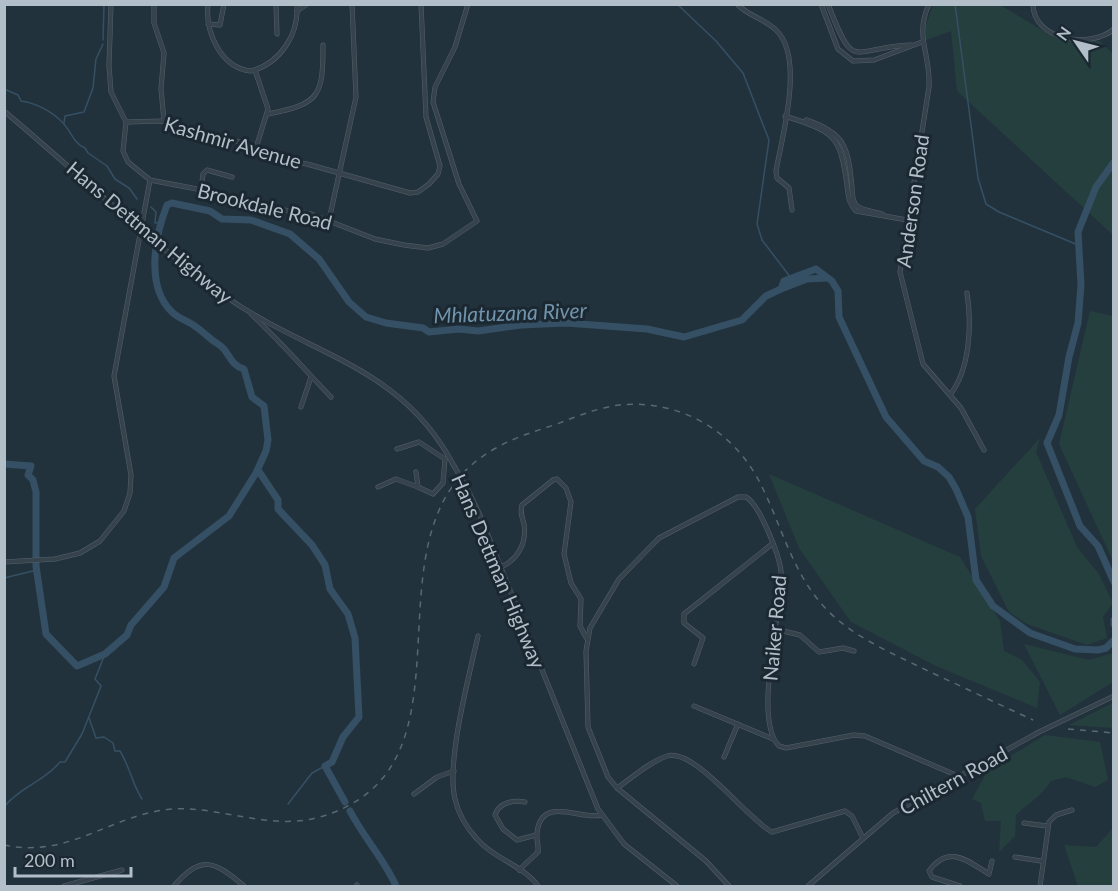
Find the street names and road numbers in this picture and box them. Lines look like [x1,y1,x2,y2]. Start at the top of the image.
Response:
street label: Kashmir Avenue [162,111,304,173]
street label: Anderson Road [891,133,933,269]
street label: Hans Dettman Highway [62,156,238,309]
street label: Brookdale Road [195,178,335,234]
street label: Hans Dettman Highway [447,470,551,672]
street label: Naiker Road [757,574,791,682]
street label: Chiltern Road [895,741,1011,819]

